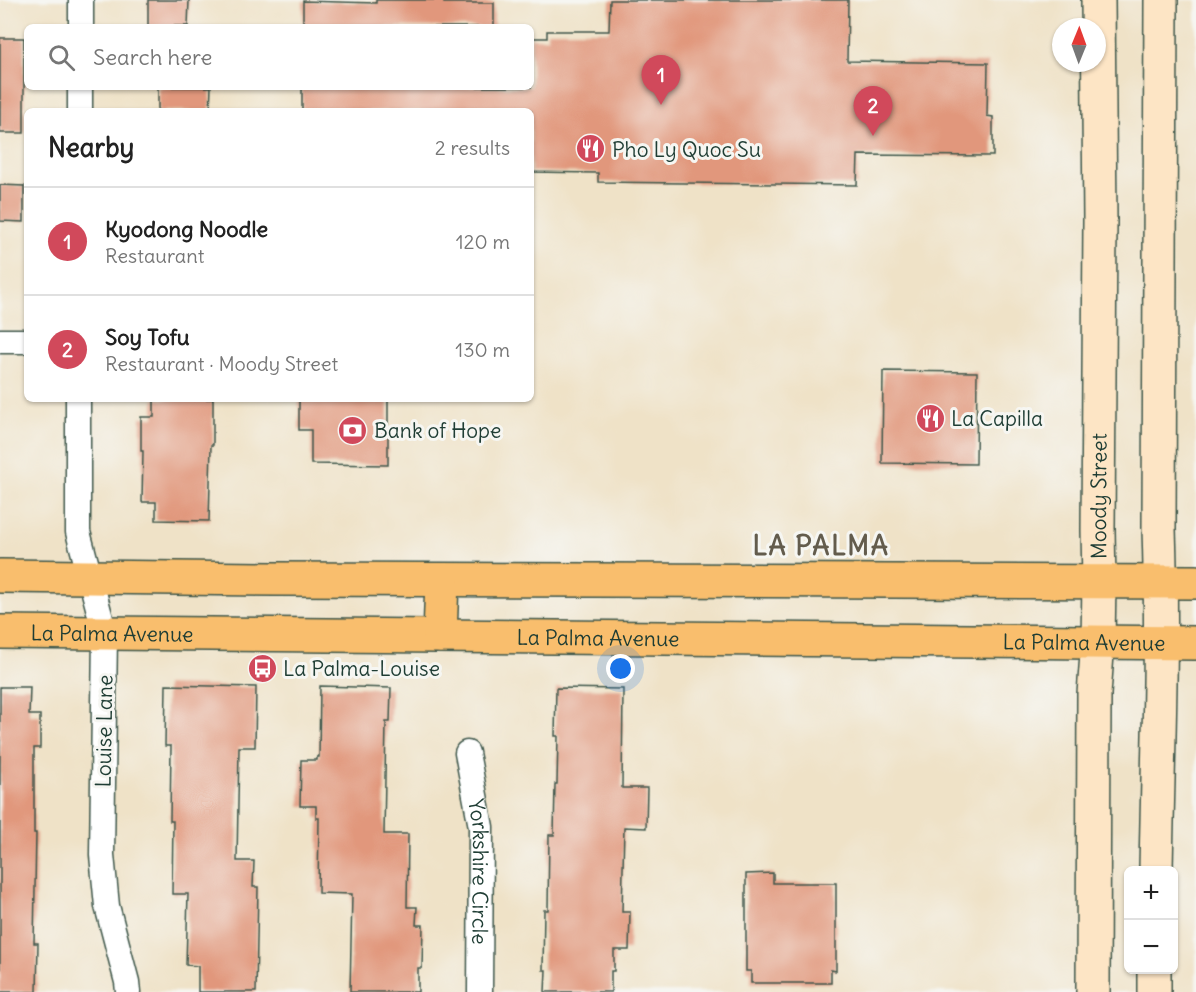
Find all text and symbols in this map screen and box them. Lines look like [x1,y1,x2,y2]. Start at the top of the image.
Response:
north arrow [1052,18,1106,72]
search box [24,24,534,90]
icon: search [45,41,78,74]
text: Search here [93,43,212,71]
pin: 1 [642,56,680,105]
pin: 2 [854,86,892,136]
text: Nearby [48,131,134,164]
restaurant icon: Pho Ly Quoc Su [575,133,607,165]
text: 2 results [435,135,510,160]
place label: Pho Ly Quoc Su [612,136,761,163]
text: Kyodong Noodle [105,215,268,243]
text: 1 [64,229,71,254]
text: 120 m [456,229,510,254]
text: Restaurant [105,243,204,268]
text: Soy Tofu [105,323,190,351]
text: 2 [62,337,73,362]
text: 130 m [455,337,510,362]
text: Restaurant · Moody Street [105,351,338,376]
restaurant icon: La Capilla [914,402,946,434]
place label: La Capilla [951,405,1043,432]
bank icon: Bank of Hope [337,414,369,446]
place label: Bank of Hope [374,417,501,444]
street label: Moody Street [1084,433,1112,559]
district label: LA PALMA [752,528,890,562]
street label: La Palma Avenue [30,619,194,647]
street label: La Palma Avenue [516,623,680,652]
street label: La Palma Avenue [1002,628,1166,656]
bus stop icon: La Palma-Louise [246,652,278,684]
your location [606,654,635,683]
place label: La Palma-Louise [283,655,440,682]
street label: Louise Lane [90,674,118,788]
street label: Yorkshire Circle [462,797,495,945]
map controls [1124,866,1178,974]
button: + [1124,866,1178,920]
button: − [1124,920,1178,974]

